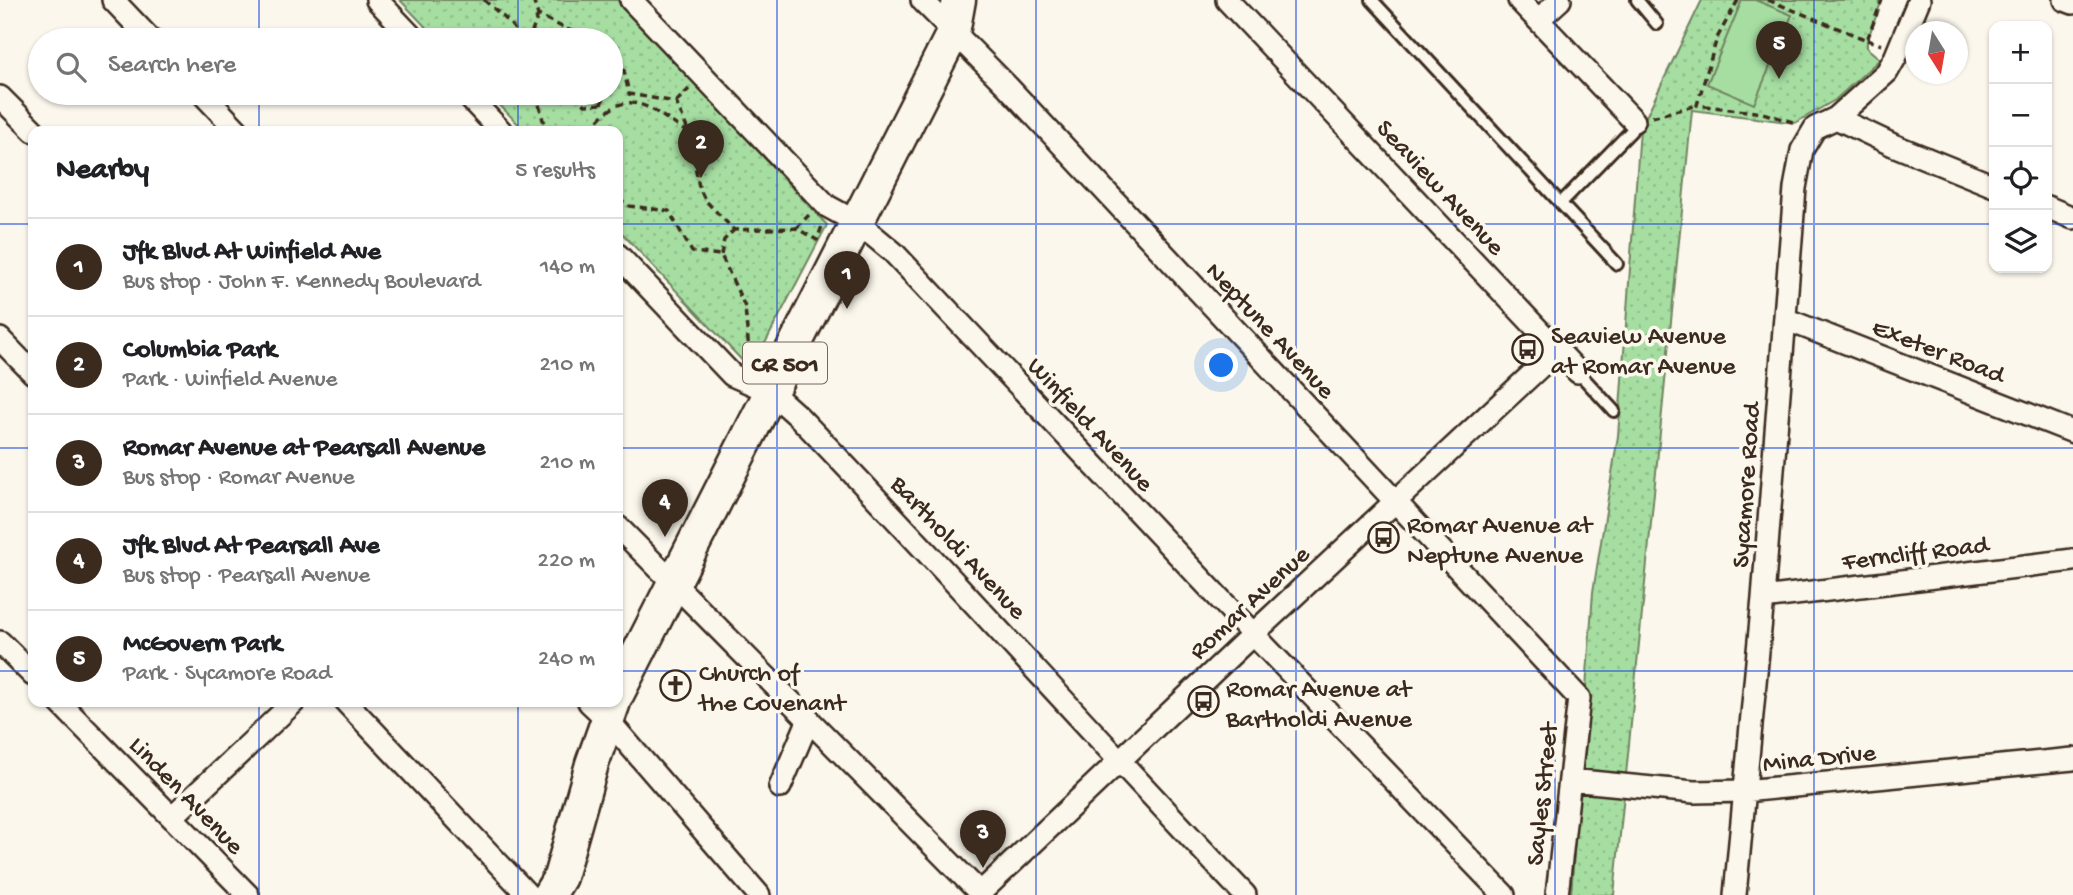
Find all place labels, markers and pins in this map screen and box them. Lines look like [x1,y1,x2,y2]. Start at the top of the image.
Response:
pin: 5 [1756,21,1802,79]
pin: 2 [678,120,724,178]
pin: 1 [824,251,870,309]
place label: Seaview Avenue at Romar Avenue [1551,323,1736,384]
bus stop icon: Seaview Avenue at Romar Avenue [1511,332,1545,366]
pin: 4 [642,479,688,537]
place label: Romar Avenue at Neptune Avenue [1407,512,1594,573]
bus stop icon: Romar Avenue at Neptune Avenue [1367,521,1401,555]
place label: Church of the Covenant [697,660,848,721]
church icon: Church of the Covenant [659,669,693,703]
place label: Romar Avenue at Bartholdi Avenue [1225,676,1413,737]
bus stop icon: Romar Avenue at Bartholdi Avenue [1186,685,1220,719]
pin: 3 [960,810,1006,868]

